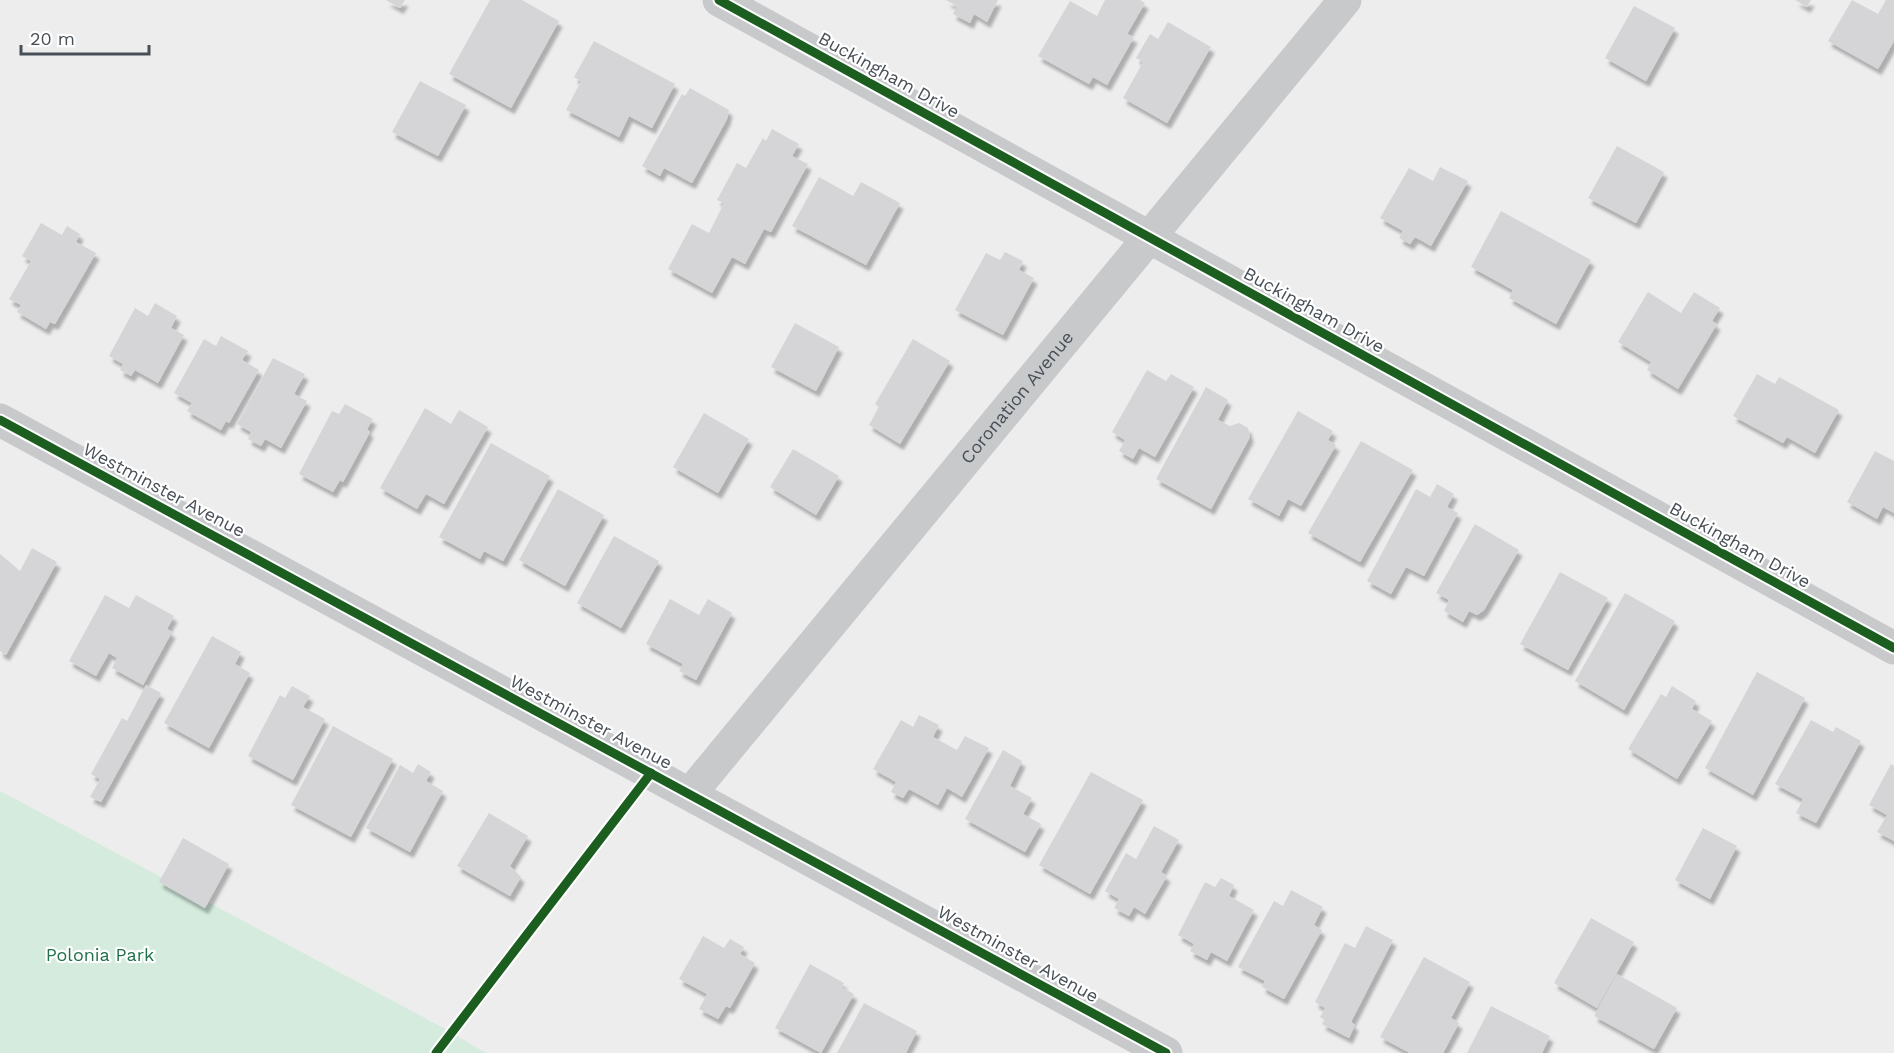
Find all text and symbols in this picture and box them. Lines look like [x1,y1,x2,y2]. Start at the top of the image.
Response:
scale bar [21,18,148,56]
street label: Buckingham Drive [815,27,963,122]
text: 20 m [30,28,75,49]
street label: Buckingham Drive [1240,262,1388,357]
street label: Coronation Avenue [956,327,1077,468]
street label: Westminster Avenue [80,438,249,541]
street label: Buckingham Drive [1666,497,1814,592]
street label: Westminster Avenue [507,670,676,773]
street label: Westminster Avenue [934,901,1102,1007]
park label: Polonia Park [46,944,154,965]

